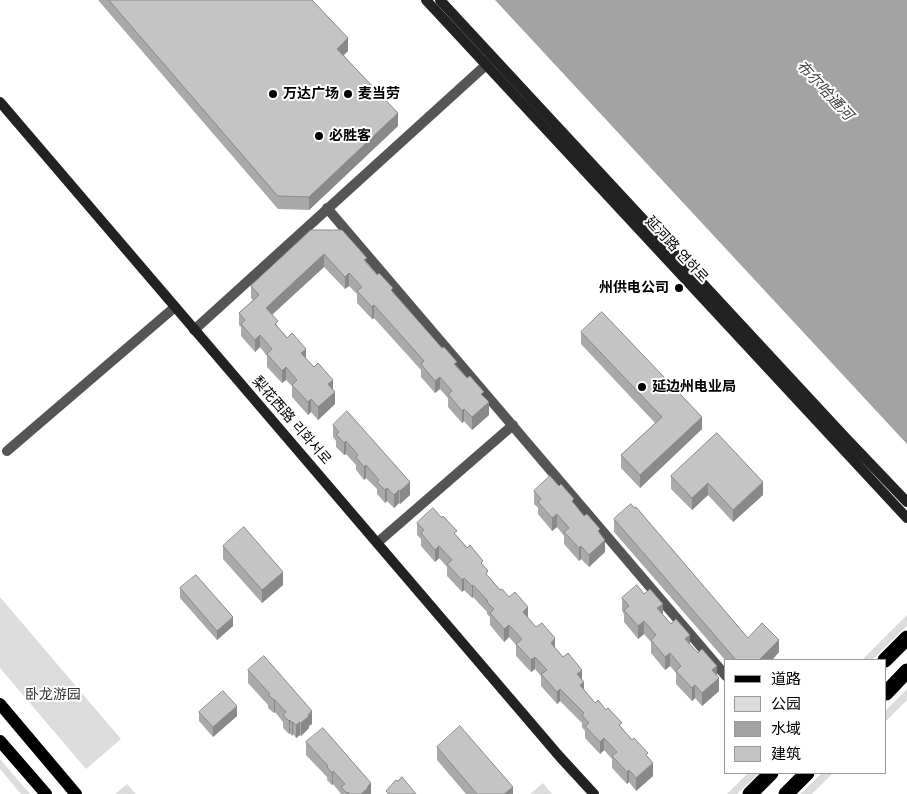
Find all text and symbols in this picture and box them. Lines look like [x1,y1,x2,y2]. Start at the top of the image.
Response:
water label: 布尔哈通河 [792,57,856,125]
place label: 万达广场 [283,86,339,102]
place label: 麦当劳 [358,86,400,102]
marker: 万达广场 [267,88,279,100]
marker: 麦当劳 [342,88,354,100]
place label: 必胜客 [329,128,371,144]
marker: 必胜客 [313,130,325,142]
street label: 延河路 연하로 [641,213,711,287]
place label: 州供电公司 [599,280,669,296]
marker: 州供电公司 [673,282,685,294]
street label: 梨花西路 리화서로 [248,374,334,468]
place label: 延边州电业局 [652,379,736,395]
marker: 延边州电业局 [636,381,648,393]
legend [724,659,887,774]
text: 道路 [771,668,801,689]
park label: 卧龙游园 [25,687,81,703]
text: 公园 [771,693,801,714]
text: 水域 [771,718,801,739]
text: 建筑 [771,743,801,764]

